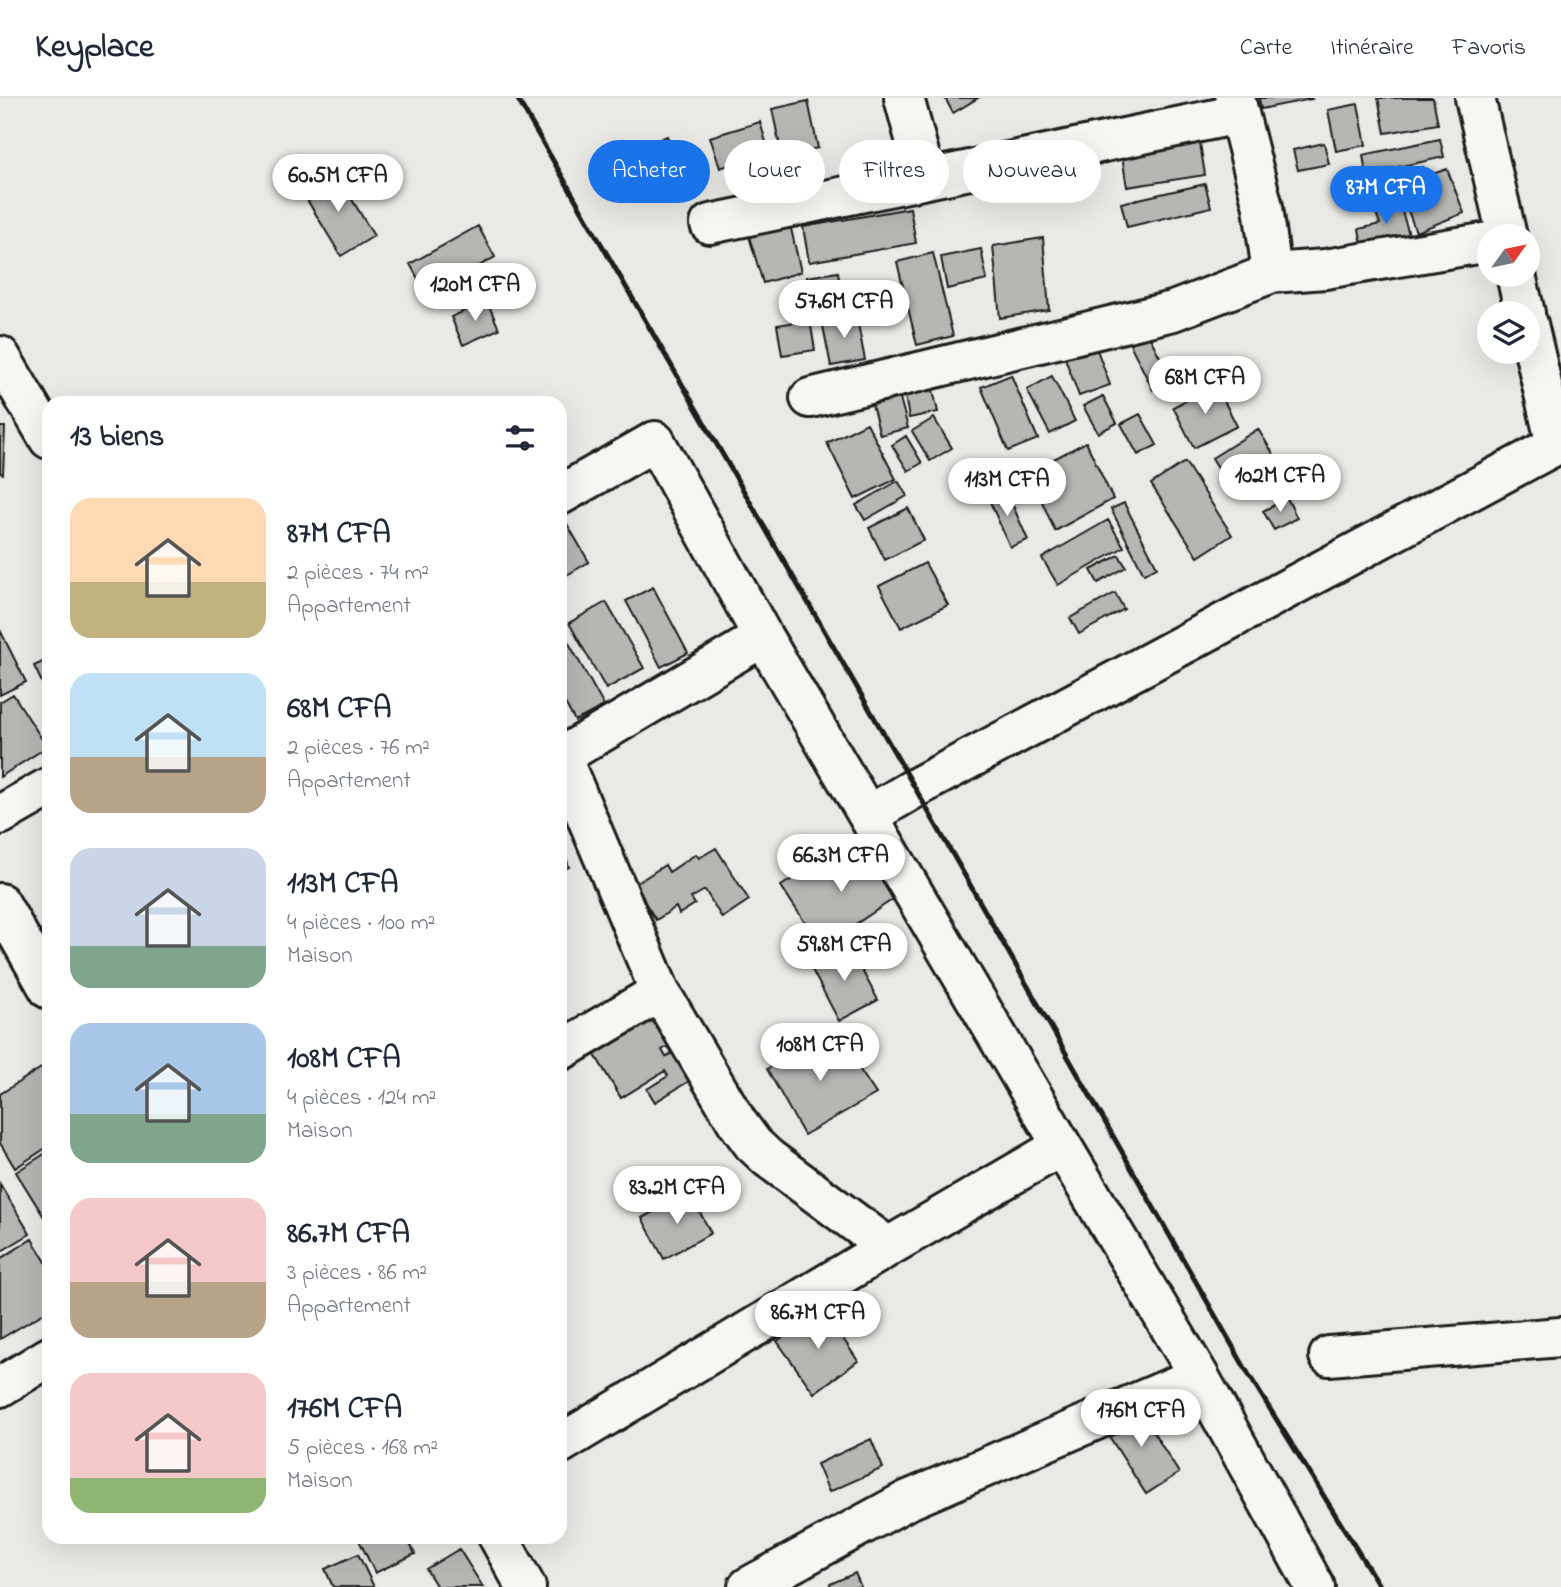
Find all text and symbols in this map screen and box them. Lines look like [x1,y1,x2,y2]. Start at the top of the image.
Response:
text: Keyplace [35,24,154,72]
text: Carte [1240,31,1292,66]
text: Itinéraire [1330,31,1414,66]
text: Favoris [1452,31,1526,66]
chip: Acheter [588,140,710,203]
chip: Louer [724,140,825,203]
chip: Filtres [839,140,949,203]
chip: Nouveau [963,140,1101,203]
pin: 60.5M CFA [258,155,418,214]
text: 60.5M CFA [288,160,388,193]
pin: 87M CFA [1321,166,1451,226]
text: 87M CFA [1346,172,1426,205]
north arrow [1477,224,1540,287]
map controls [1477,224,1540,364]
pin: 120M CFA [403,264,547,323]
text: 120M CFA [430,269,520,302]
pin: 57.6M CFA [764,280,924,340]
text: 57.6M CFA [795,286,893,319]
button: layers [1477,301,1540,364]
pin: 68M CFA [1140,356,1270,416]
text: 68M CFA [1165,362,1245,395]
text: 13 biens [70,416,164,460]
icon: filters [501,419,539,457]
pin: 102M CFA [1208,454,1352,514]
pin: 113M CFA [935,458,1079,518]
text: 102M CFA [1235,460,1325,493]
text: 113M CFA [964,464,1050,497]
text: 87M CFA [287,513,391,557]
icon: home [126,526,210,610]
text: 2 pièces · 74 m² [287,557,429,590]
text: Appartement [287,590,411,623]
text: 68M CFA [287,688,392,732]
icon: home [126,701,210,785]
text: 2 pièces · 76 m² [287,732,430,765]
text: Appartement [287,765,411,798]
pin: 66.3M CFA [761,834,921,894]
text: 66.3M CFA [793,840,889,873]
text: 113M CFA [287,863,399,907]
icon: home [126,876,210,960]
text: 4 pièces · 100 m² [287,907,435,940]
pin: 59.8M CFA [764,924,924,983]
text: 59.8M CFA [797,929,891,962]
text: Maison [287,940,353,973]
pin: 108M CFA [748,1024,892,1083]
text: 108M CFA [776,1029,864,1062]
text: 108M CFA [287,1038,401,1082]
icon: home [126,1051,210,1135]
text: 4 pièces · 124 m² [287,1082,436,1115]
text: Maison [287,1115,353,1148]
pin: 83.2M CFA [597,1166,757,1226]
text: 83.2M CFA [629,1172,725,1205]
text: 86.7M CFA [287,1213,410,1257]
icon: home [126,1226,210,1310]
text: 3 pièces · 86 m² [287,1257,427,1290]
text: Appartement [287,1290,411,1323]
pin: 86.7M CFA [738,1292,898,1351]
text: 86.7M CFA [771,1297,865,1330]
text: 176M CFA [287,1388,402,1432]
pin: 176M CFA [1069,1390,1213,1449]
text: 176M CFA [1097,1395,1185,1428]
icon: home [126,1401,210,1485]
text: 5 pièces · 168 m² [287,1432,438,1465]
text: Maison [287,1465,353,1498]

